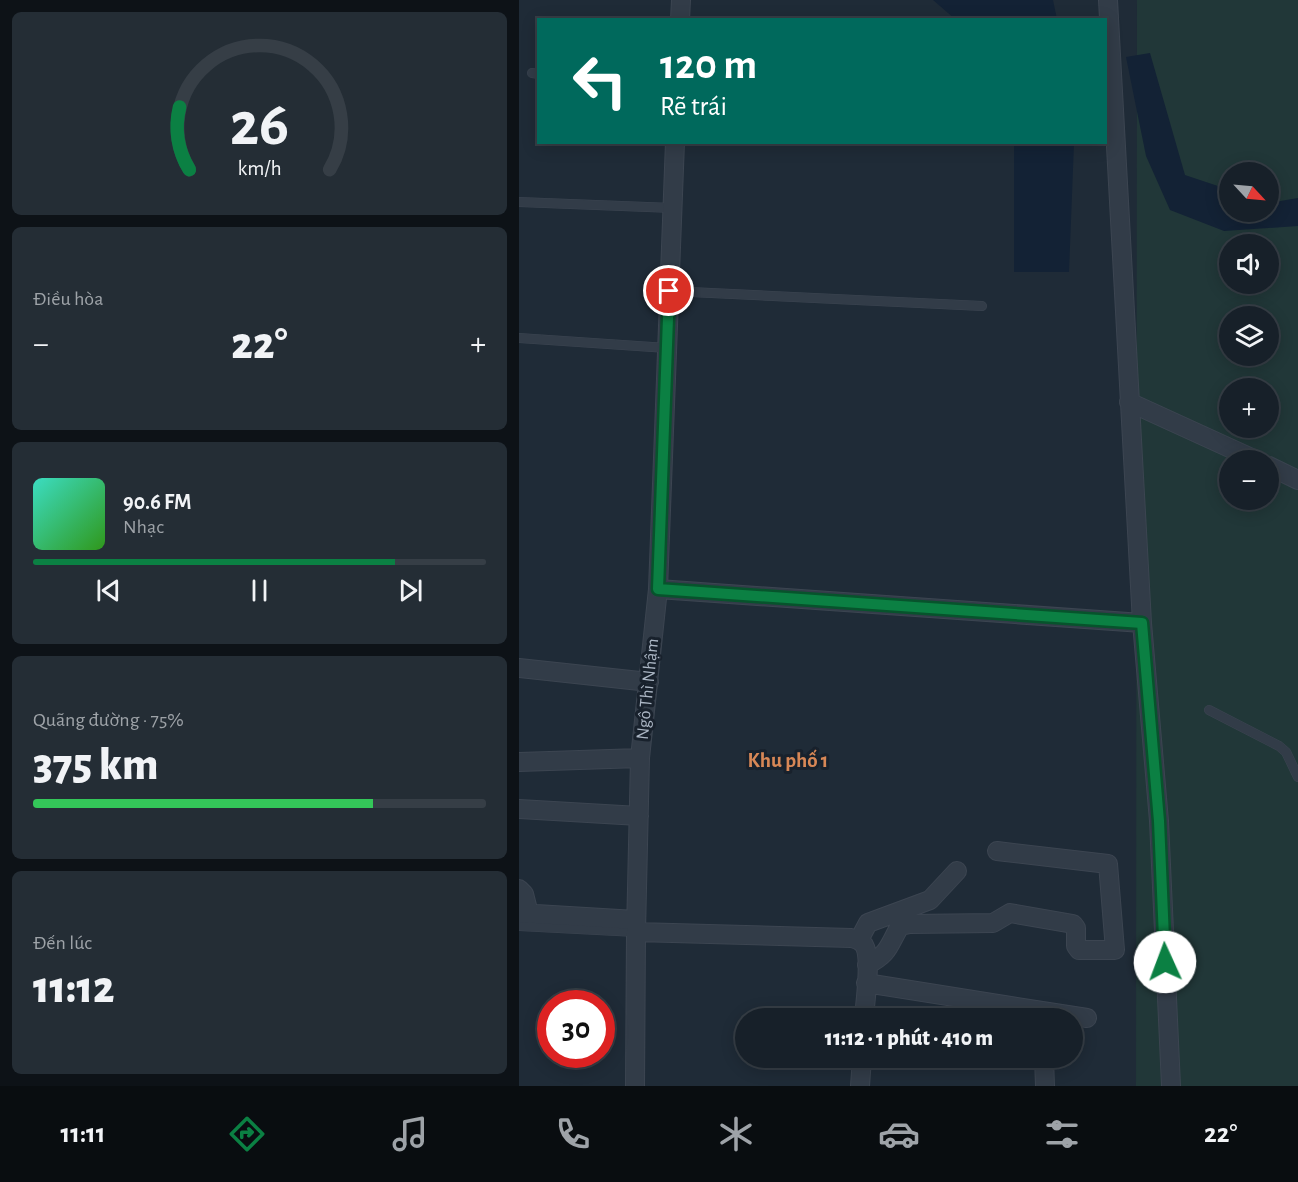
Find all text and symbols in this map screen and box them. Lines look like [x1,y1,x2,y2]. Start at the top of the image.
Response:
icon: left [561,42,639,120]
text: 120 m [660,44,757,86]
text: Rẽ trái [660,93,727,120]
text: 26 [230,95,289,157]
text: km/h [237,159,282,180]
north arrow [1219,162,1279,222]
map controls [1219,162,1279,510]
button: sound [1219,234,1279,294]
pin [643,265,694,316]
icon: arrive [652,274,685,307]
text: Điều hòa [33,289,103,309]
button: layers [1219,306,1279,366]
text: 22° [231,322,288,367]
text: − [33,328,49,361]
text: + [470,328,486,361]
button: + [1219,378,1279,438]
button: − [1219,450,1279,510]
text: 90.6 FM [123,491,191,513]
text: Nhạc [123,517,164,537]
icon: previous [92,574,125,607]
icon: pause [243,574,276,607]
icon: next [394,574,427,607]
street label: Ngô Thì Nhậm [634,637,662,741]
text: Quãng đường · 75% [33,710,184,730]
text: 375 km [33,743,158,788]
district label: Khu phố 1 [748,749,828,771]
position arrow [1133,930,1197,994]
text: Đến lúc [33,933,92,953]
text: 11:12 [33,966,115,1011]
speed limit sign: 30 [537,990,615,1068]
text: 11:12 · 1 phút · 410 m [825,1027,993,1049]
icon: directions [226,1113,268,1155]
icon: music [389,1113,431,1155]
icon: phone [552,1113,594,1155]
icon: climate [715,1113,757,1155]
icon: car [878,1113,920,1155]
icon: filters [1041,1113,1083,1155]
text: 11:11 [60,1120,106,1147]
text: 22° [1204,1120,1237,1147]

